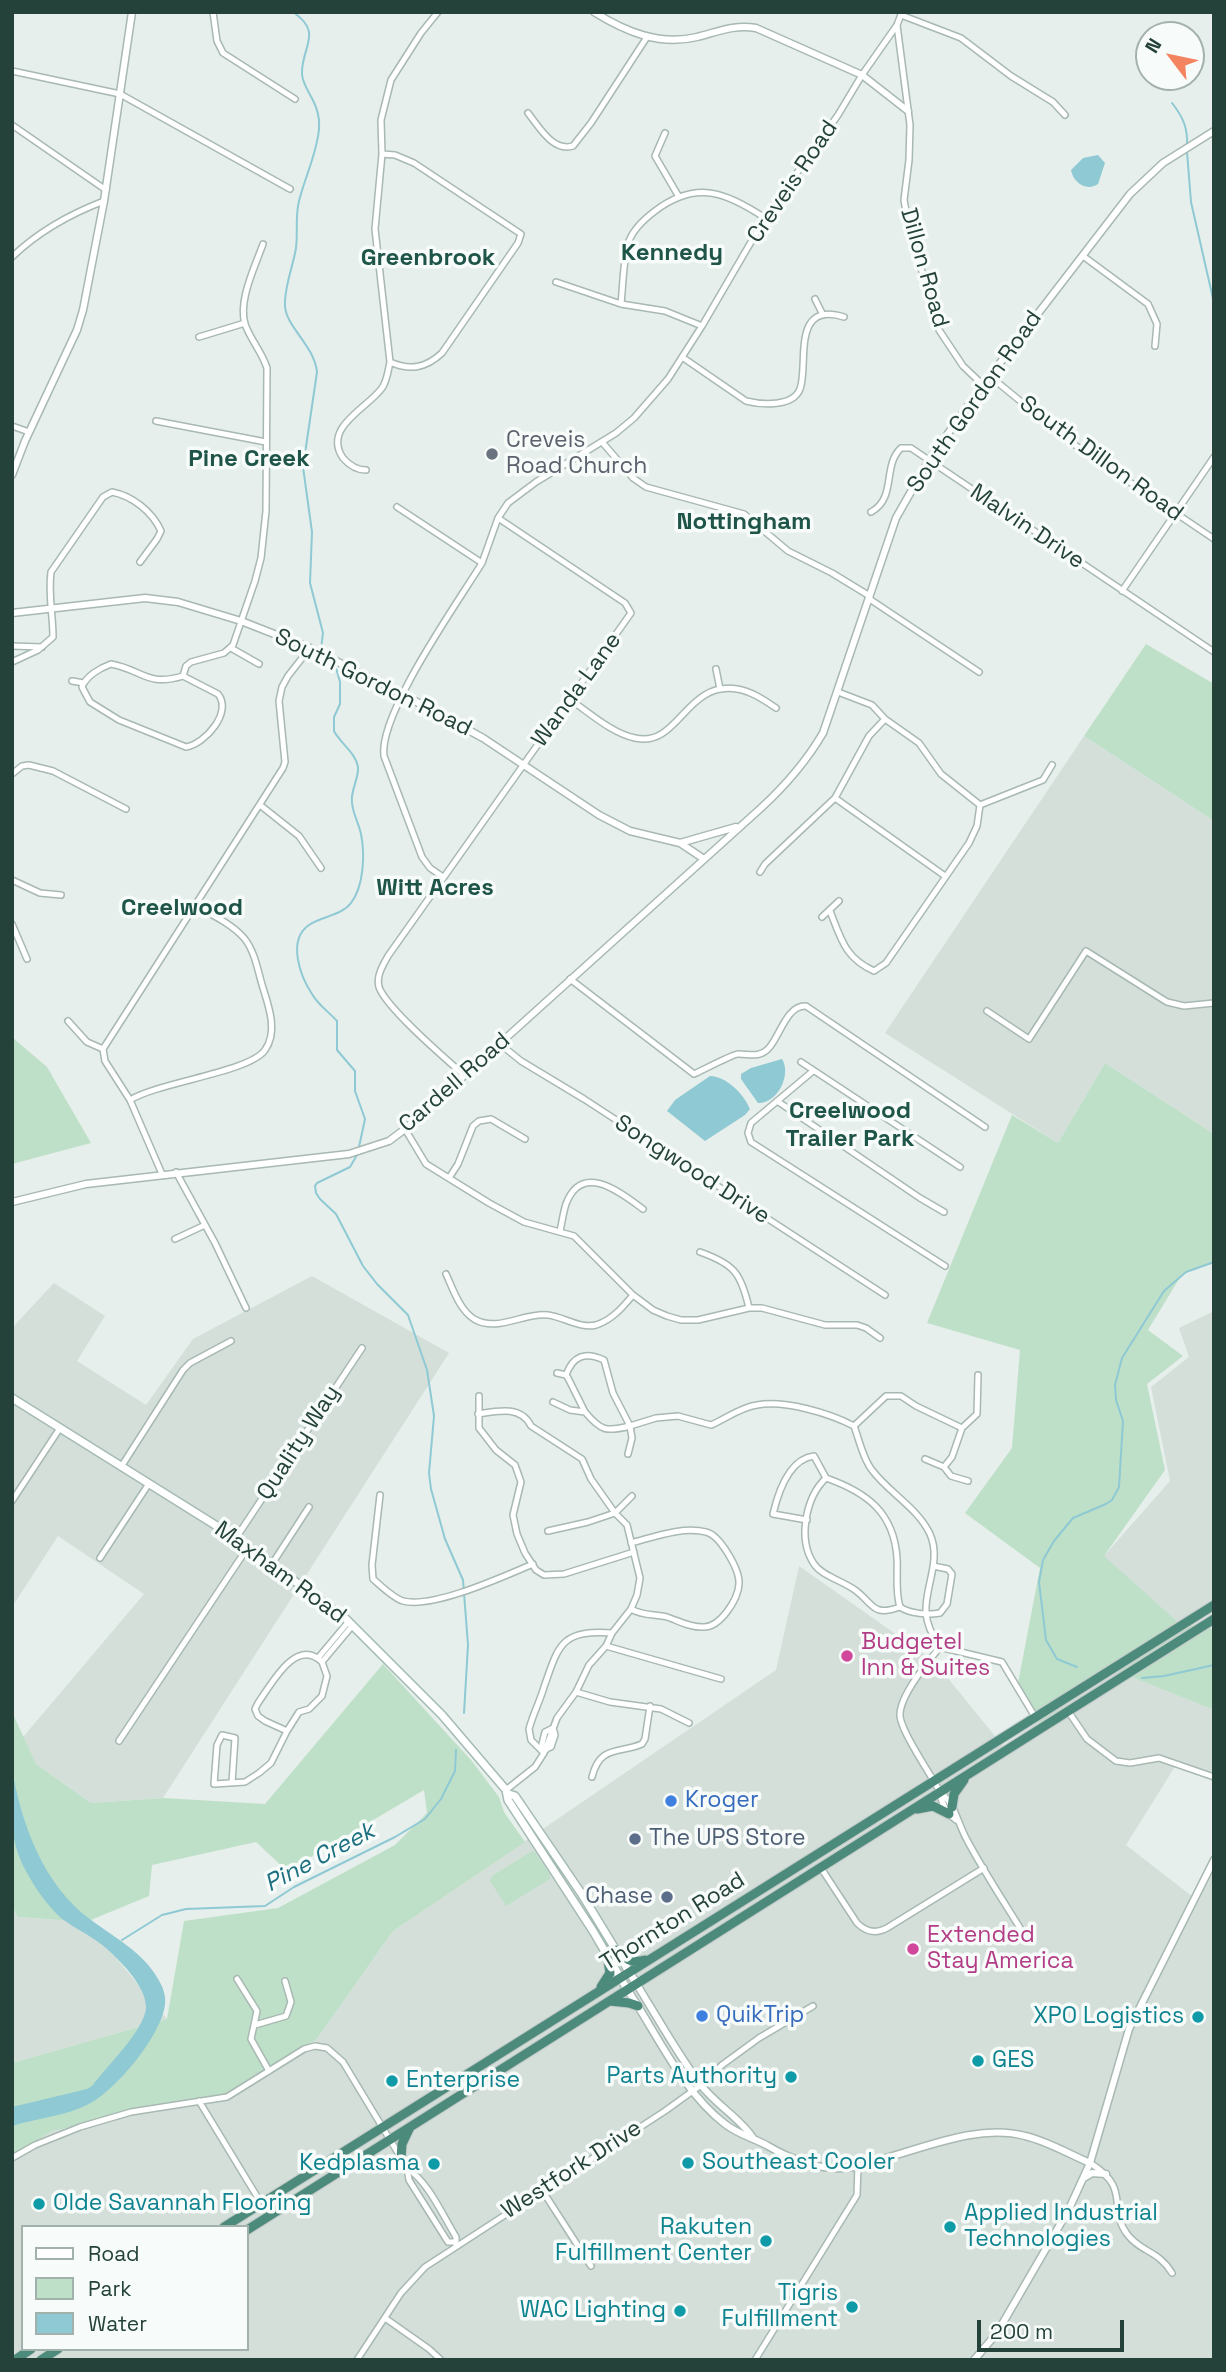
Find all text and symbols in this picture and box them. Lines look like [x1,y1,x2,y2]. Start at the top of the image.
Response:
north arrow [1135,21,1205,91]
text: N [1139,34,1167,58]
street label: Creveis Road [742,115,844,249]
street label: Dillon Road [894,205,954,331]
district label: Kennedy [621,239,723,267]
district label: Greenbrook [361,244,495,272]
street label: South Gordon Road [902,306,1048,498]
street label: South Dillon Road [1014,390,1188,528]
place label: Creveis Road Church [506,427,647,481]
district label: Pine Creek [188,445,310,473]
marker: Creveis Road Church [484,446,500,462]
street label: Malvin Drive [965,479,1089,575]
district label: Nottingham [676,508,812,536]
street label: South Gordon Road [270,623,476,743]
street label: Wanda Lane [526,627,628,753]
district label: Witt Acres [376,874,494,902]
district label: Creelwood [121,894,243,922]
street label: Cardell Road [394,1027,516,1139]
district label: Creelwood Trailer Park [786,1097,914,1153]
street label: Songwood Drive [609,1110,775,1230]
street label: Quality Way [252,1380,346,1506]
street label: Maxham Road [209,1516,351,1630]
place label: Budgetel Inn & Suites [861,1629,990,1683]
marker: Budgetel Inn & Suites [839,1648,855,1664]
place label: Kroger [685,1787,759,1815]
marker: Kroger [663,1793,679,1809]
water label: Pine Creek [260,1817,380,1899]
place label: The UPS Store [649,1825,806,1853]
marker: The UPS Store [627,1831,643,1847]
street label: Thornton Road [596,1867,750,1977]
place label: Chase [585,1883,653,1911]
marker: Chase [659,1889,675,1905]
place label: Extended Stay America [927,1922,1074,1976]
marker: Extended Stay America [905,1941,921,1957]
place label: QuikTrip [716,2002,804,2030]
place label: XPO Logistics [1033,2003,1184,2031]
marker: QuikTrip [694,2008,710,2024]
marker: XPO Logistics [1190,2009,1206,2025]
place label: GES [992,2047,1034,2075]
marker: GES [970,2053,986,2069]
place label: Parts Authority [607,2063,777,2091]
place label: Enterprise [406,2067,520,2095]
marker: Parts Authority [783,2069,799,2085]
marker: Enterprise [384,2073,400,2089]
street label: Westfork Drive [497,2115,647,2225]
place label: Southeast Cooler [702,2149,895,2177]
place label: Kedplasma [299,2150,420,2178]
marker: Southeast Cooler [680,2155,696,2171]
marker: Kedplasma [426,2156,442,2172]
place label: Olde Savannah Flooring [53,2190,311,2218]
marker: Olde Savannah Flooring [31,2196,47,2212]
place label: Applied Industrial Technologies [964,2200,1158,2254]
place label: Rakuten Fulfillment Center [555,2214,752,2268]
marker: Applied Industrial Technologies [942,2219,958,2235]
legend [21,2225,248,2351]
marker: Rakuten Fulfillment Center [758,2233,774,2249]
text: Road [88,2240,140,2267]
text: Park [88,2275,132,2302]
place label: Tigris Fulfillment [722,2280,838,2334]
place label: WAC Lighting [520,2297,666,2325]
marker: Tigris Fulfillment [844,2299,860,2315]
marker: WAC Lighting [672,2303,688,2319]
scale bar [981,2306,1128,2350]
text: Water [88,2310,147,2337]
text: 200 m [990,2318,1053,2345]

